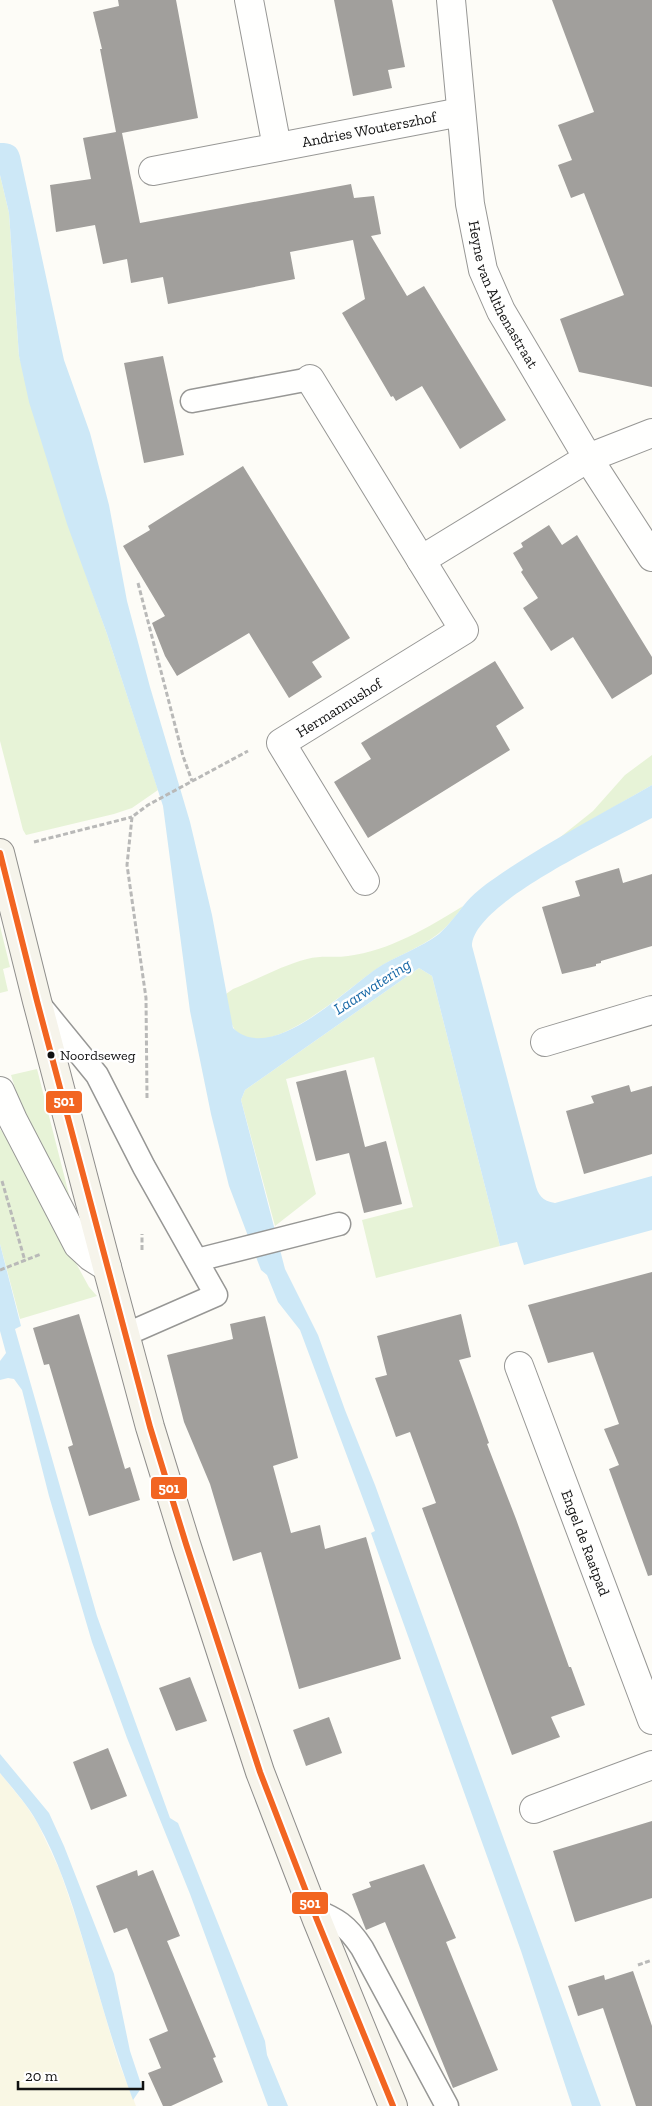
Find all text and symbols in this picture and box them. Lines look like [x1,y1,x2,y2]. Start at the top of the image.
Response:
street label: Andries Wouterszhof [300,108,439,151]
street label: Heyne van Althenastraat [464,219,542,372]
street label: Hermannushof [293,674,386,741]
water label: Laarwatering [330,954,415,1018]
place label: Noordseweg [60,1047,136,1064]
marker: Noordseweg [46,1050,56,1060]
line badge: 501 [45,1090,83,1114]
text: 501 [53,1093,75,1110]
line badge: 501 [150,1476,188,1500]
text: 501 [158,1480,180,1497]
street label: Engel de Raatpad [557,1487,614,1599]
line badge: 501 [291,1891,329,1915]
text: 501 [299,1895,321,1912]
scale bar [18,2058,142,2090]
text: 20 m [25,2067,58,2085]

